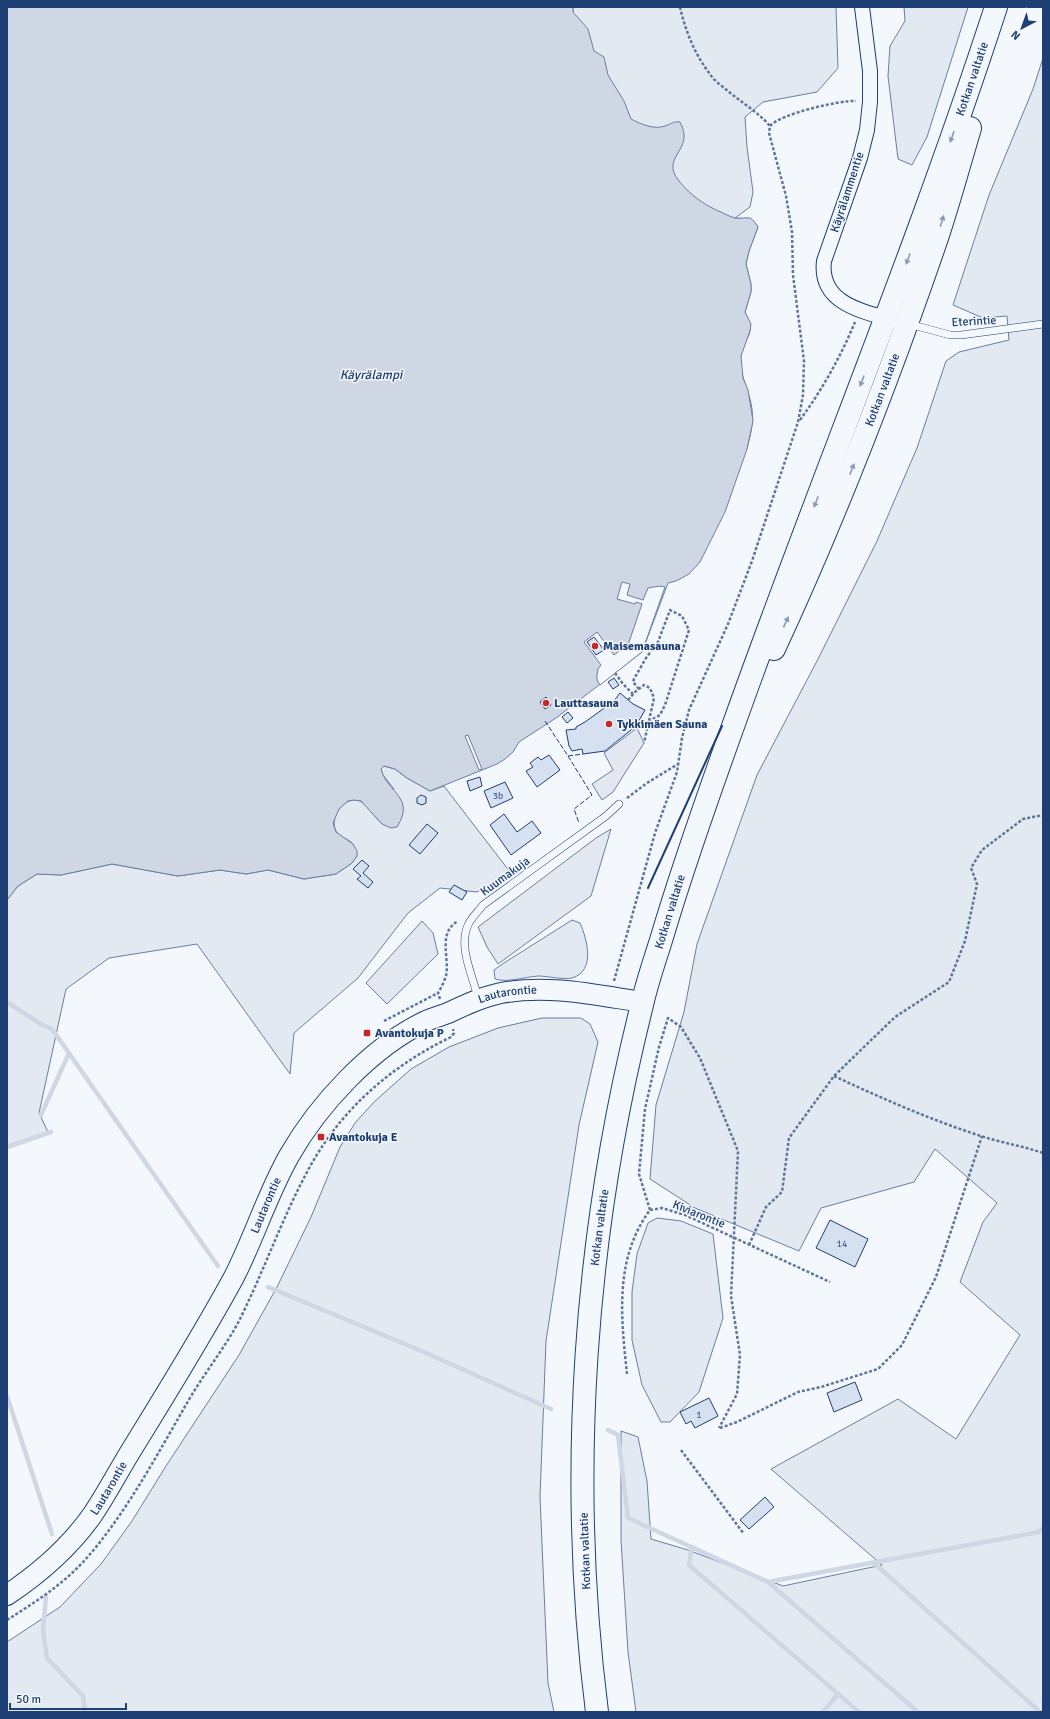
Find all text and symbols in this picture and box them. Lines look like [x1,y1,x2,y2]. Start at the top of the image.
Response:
north arrow [1002,8,1042,48]
text: N [1009,28,1023,43]
street label: Kotkan valtatie [953,40,992,118]
one-way arrow [949,131,955,143]
street label: Käyrälammentie [827,150,868,234]
one-way arrow [939,215,945,227]
one-way arrow [904,253,910,265]
street label: Eterintie [951,313,997,330]
street label: Kotkan valtatie [862,351,903,429]
water label: Käyrälampi [340,367,404,383]
one-way arrow [859,375,865,387]
one-way arrow [850,462,856,474]
one-way arrow [812,497,818,509]
one-way arrow [783,617,789,628]
place label: Maisemasauna [603,639,681,654]
marker: Maisemasauna [590,641,600,651]
place label: Lauttasauna [554,696,619,711]
marker: Lauttasauna [541,698,551,708]
place label: Tykkimäen Sauna [617,717,707,732]
marker: Tykkimäen Sauna [604,719,614,729]
house number: 3b [493,790,503,802]
street label: Kuumakuja [478,853,533,899]
street label: Kotkan valtatie [652,873,689,951]
street label: Lautarontie [476,983,537,1007]
place label: Avantokuja P [375,1026,444,1041]
marker: Avantokuja P [362,1028,372,1038]
place label: Avantokuja E [329,1130,398,1145]
marker: Avantokuja E [316,1132,326,1142]
street label: Lautarontie [248,1175,285,1236]
street label: Kotkan valtatie [588,1188,613,1267]
street label: Kiviarontie [670,1197,727,1232]
house number: 14 [837,1238,848,1250]
house number: 1 [696,1409,702,1421]
street label: Lautarontie [87,1459,131,1518]
street label: Kotkan valtatie [577,1512,594,1590]
scale bar [10,1685,126,1711]
text: 50 m [16,1692,41,1707]

